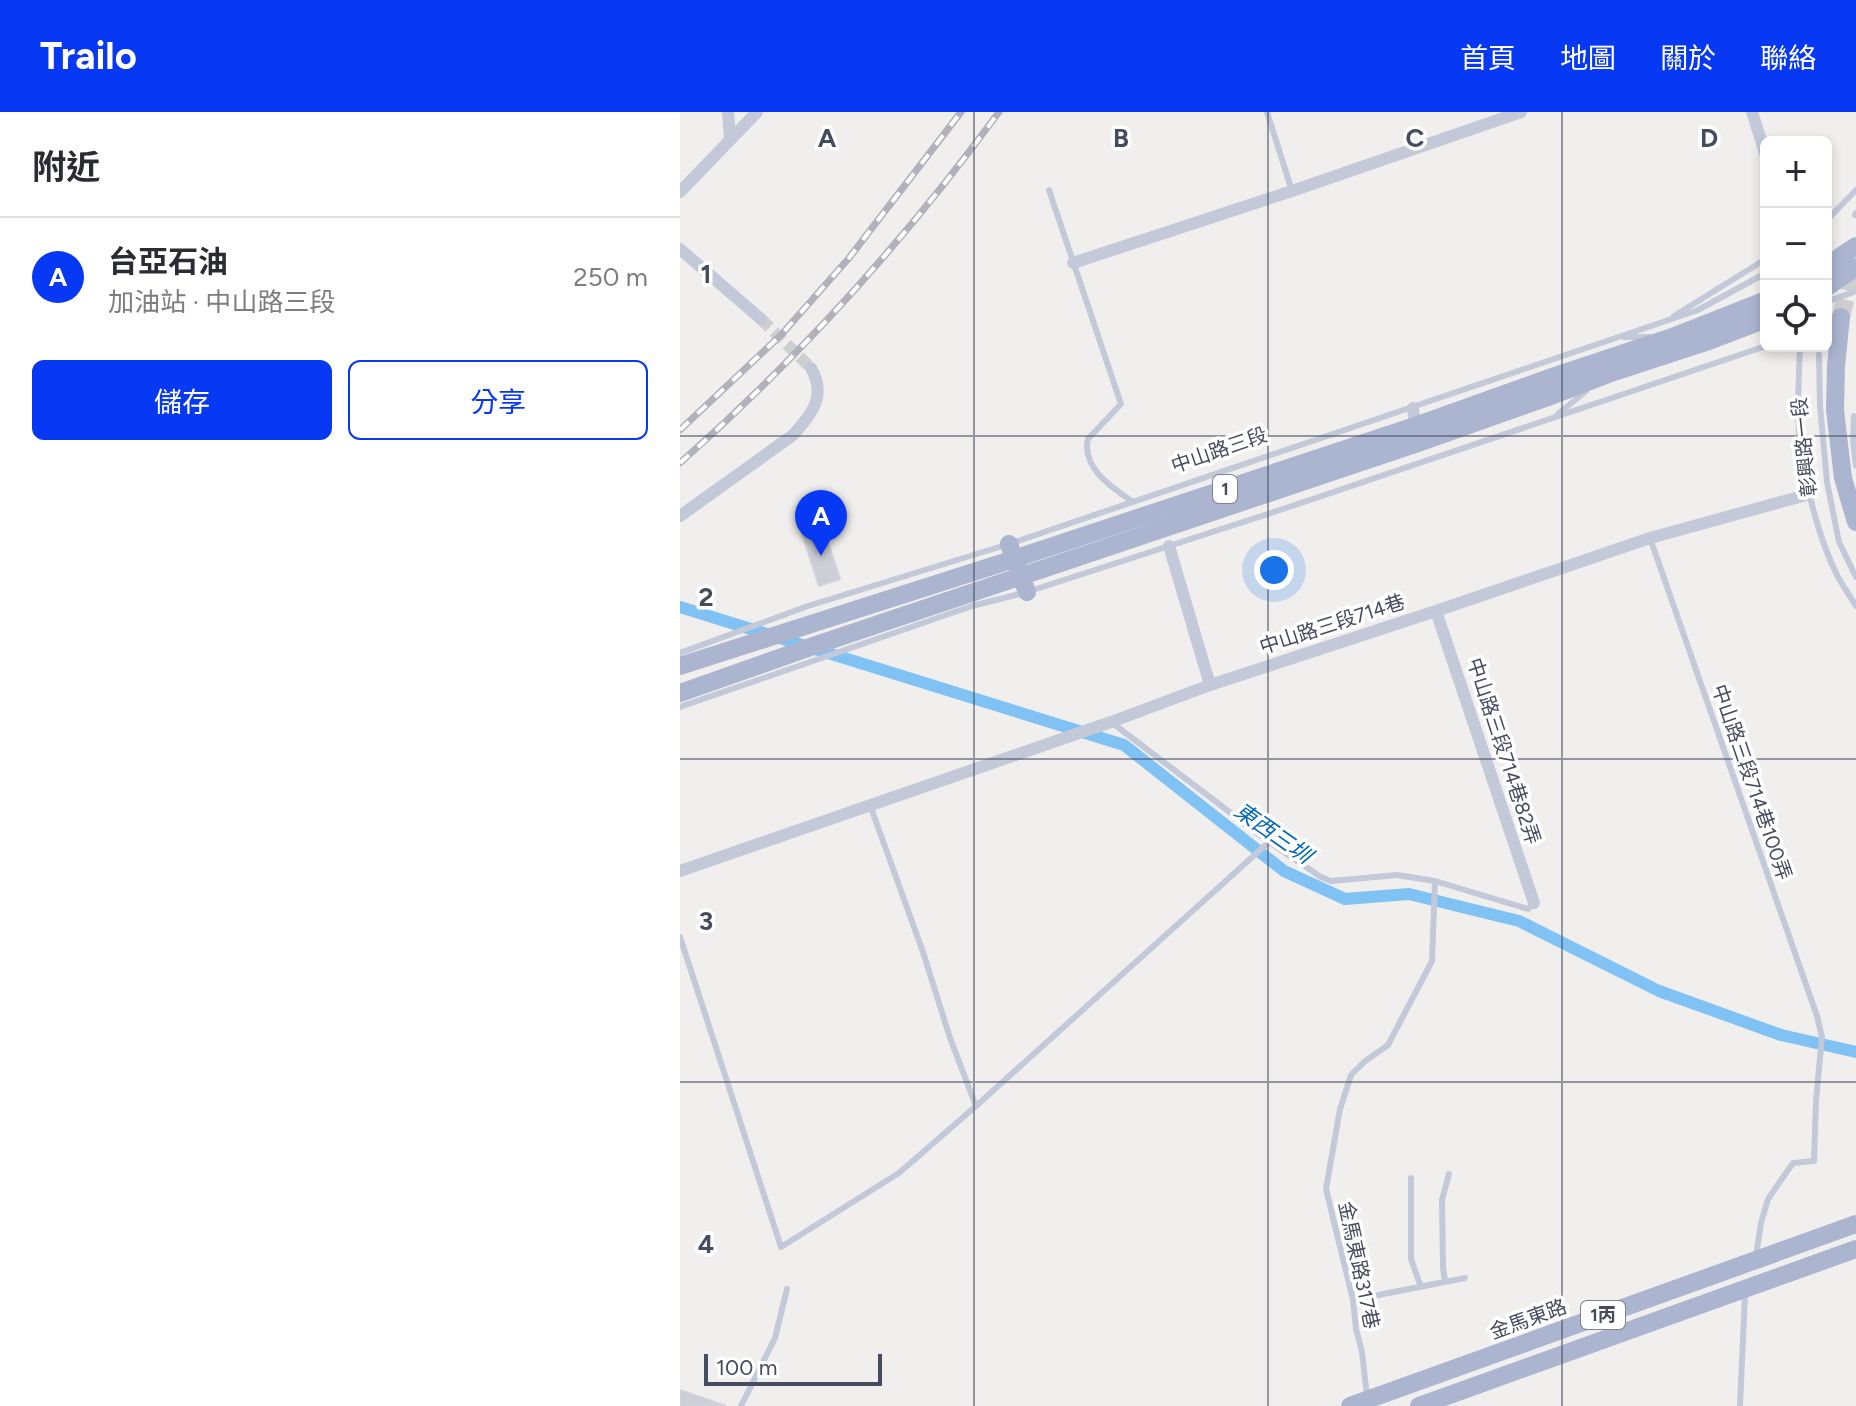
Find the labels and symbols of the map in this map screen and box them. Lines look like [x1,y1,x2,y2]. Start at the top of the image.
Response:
text: A [818,122,837,154]
text: B [1113,122,1129,154]
text: C [1406,122,1425,154]
text: D [1700,122,1718,154]
text: 1 [701,258,711,290]
street label: 彰興路一段 [1787,396,1821,498]
street label: 中山路三段 [1168,422,1270,478]
road number: 1 [1213,475,1237,503]
pin: A [795,490,847,556]
your location [1254,550,1294,590]
text: 2 [698,581,714,613]
street label: 中山路三段714巷 [1256,589,1408,659]
street label: 中山路三段714巷82弄 [1462,655,1546,847]
street label: 中山路三段714巷100弄 [1707,681,1797,883]
water label: 東西三圳 [1229,797,1319,871]
text: 3 [699,905,713,937]
street label: 金馬東路317巷 [1334,1199,1384,1331]
text: 4 [698,1228,714,1260]
street label: 金馬東路 [1486,1294,1570,1344]
road number: 1丙 [1581,1301,1625,1329]
scale bar [704,1350,882,1386]

